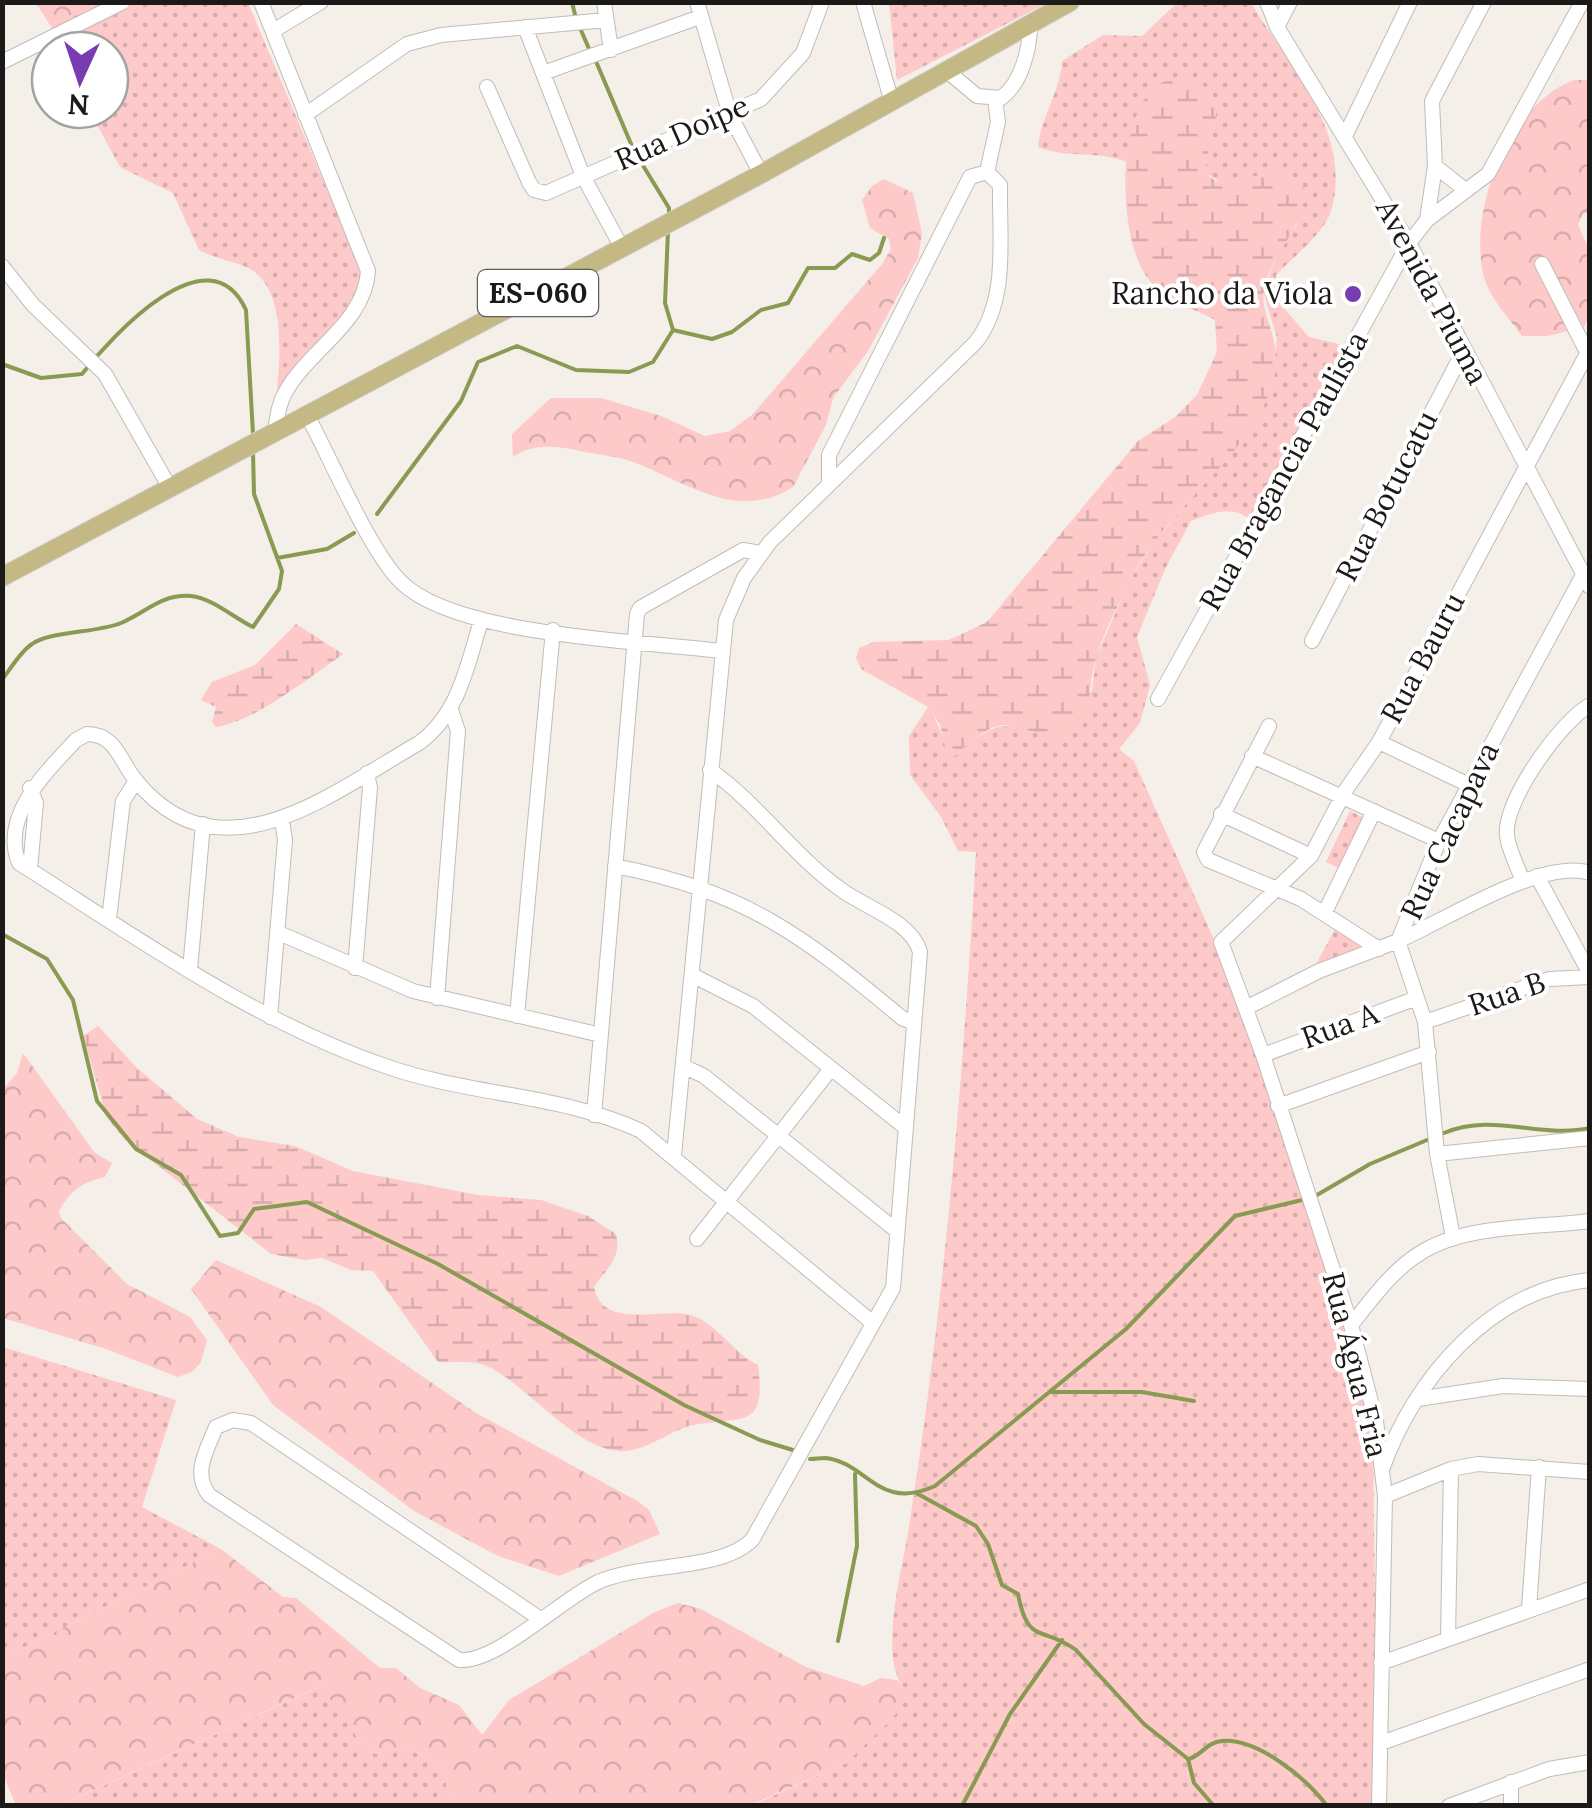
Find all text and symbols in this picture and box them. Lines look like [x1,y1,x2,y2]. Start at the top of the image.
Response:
north arrow [30,30,130,130]
text: N [67,86,90,124]
street label: Rua Doipe [609,86,754,178]
street label: Avenida Piuma [1368,192,1498,391]
road number: ES-060 [478,270,598,316]
place label: Rancho da Viola [1111,274,1333,312]
marker: Rancho da Viola [1342,283,1364,305]
street label: Rua Bragancia Paulista [1190,324,1377,617]
street label: Rua Botucatu [1327,404,1445,587]
street label: Rua Bauru [1372,585,1472,730]
street label: Rua Cacapava [1391,736,1507,925]
street label: Rua B [1463,962,1550,1024]
street label: Rua A [1296,993,1384,1056]
street label: Rua Água Fria [1314,1268,1397,1462]

